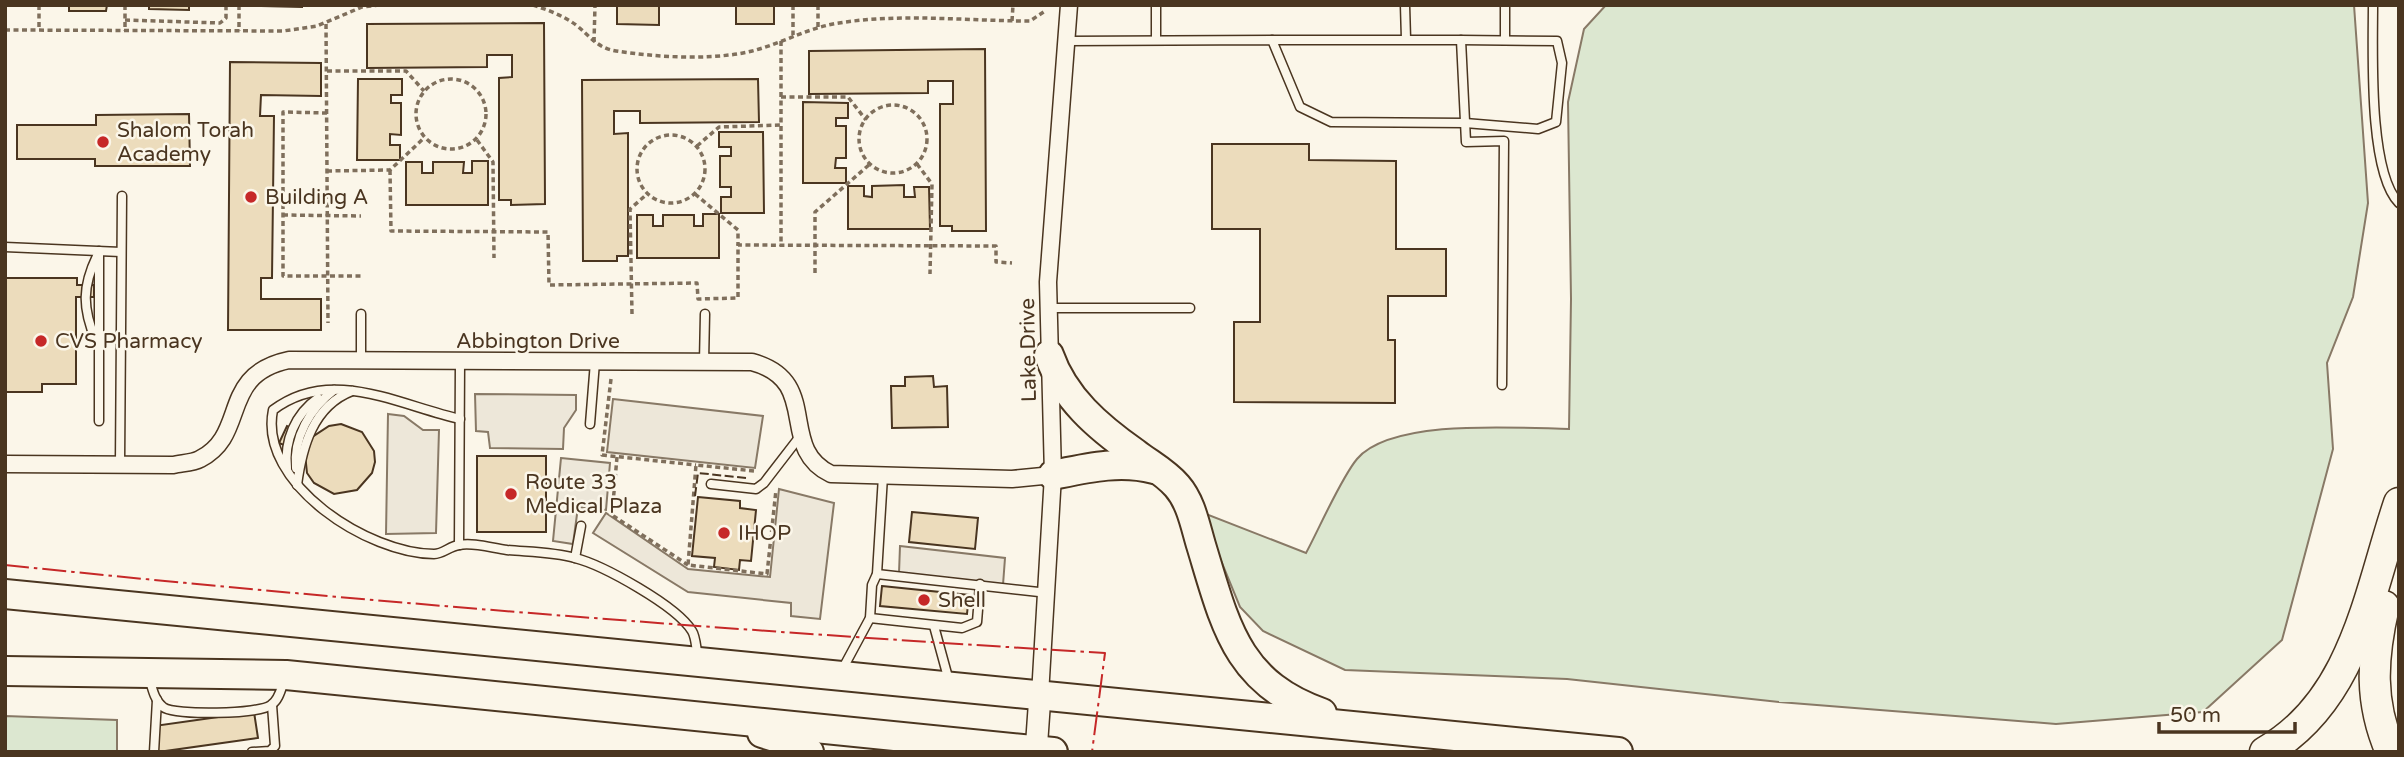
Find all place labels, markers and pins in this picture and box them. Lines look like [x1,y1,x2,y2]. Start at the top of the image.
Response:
place label: Shalom Torah Academy [117,118,254,167]
marker: Shalom Torah Academy [95,134,111,150]
place label: Building A [265,185,368,210]
marker: Building A [243,189,259,205]
place label: CVS Pharmacy [55,329,203,354]
marker: CVS Pharmacy [33,333,49,349]
place label: Route 33 Medical Plaza [525,470,662,519]
marker: Route 33 Medical Plaza [503,486,519,502]
place label: IHOP [738,521,791,546]
marker: IHOP [716,525,732,541]
place label: Shell [938,588,986,613]
marker: Shell [916,592,932,608]

